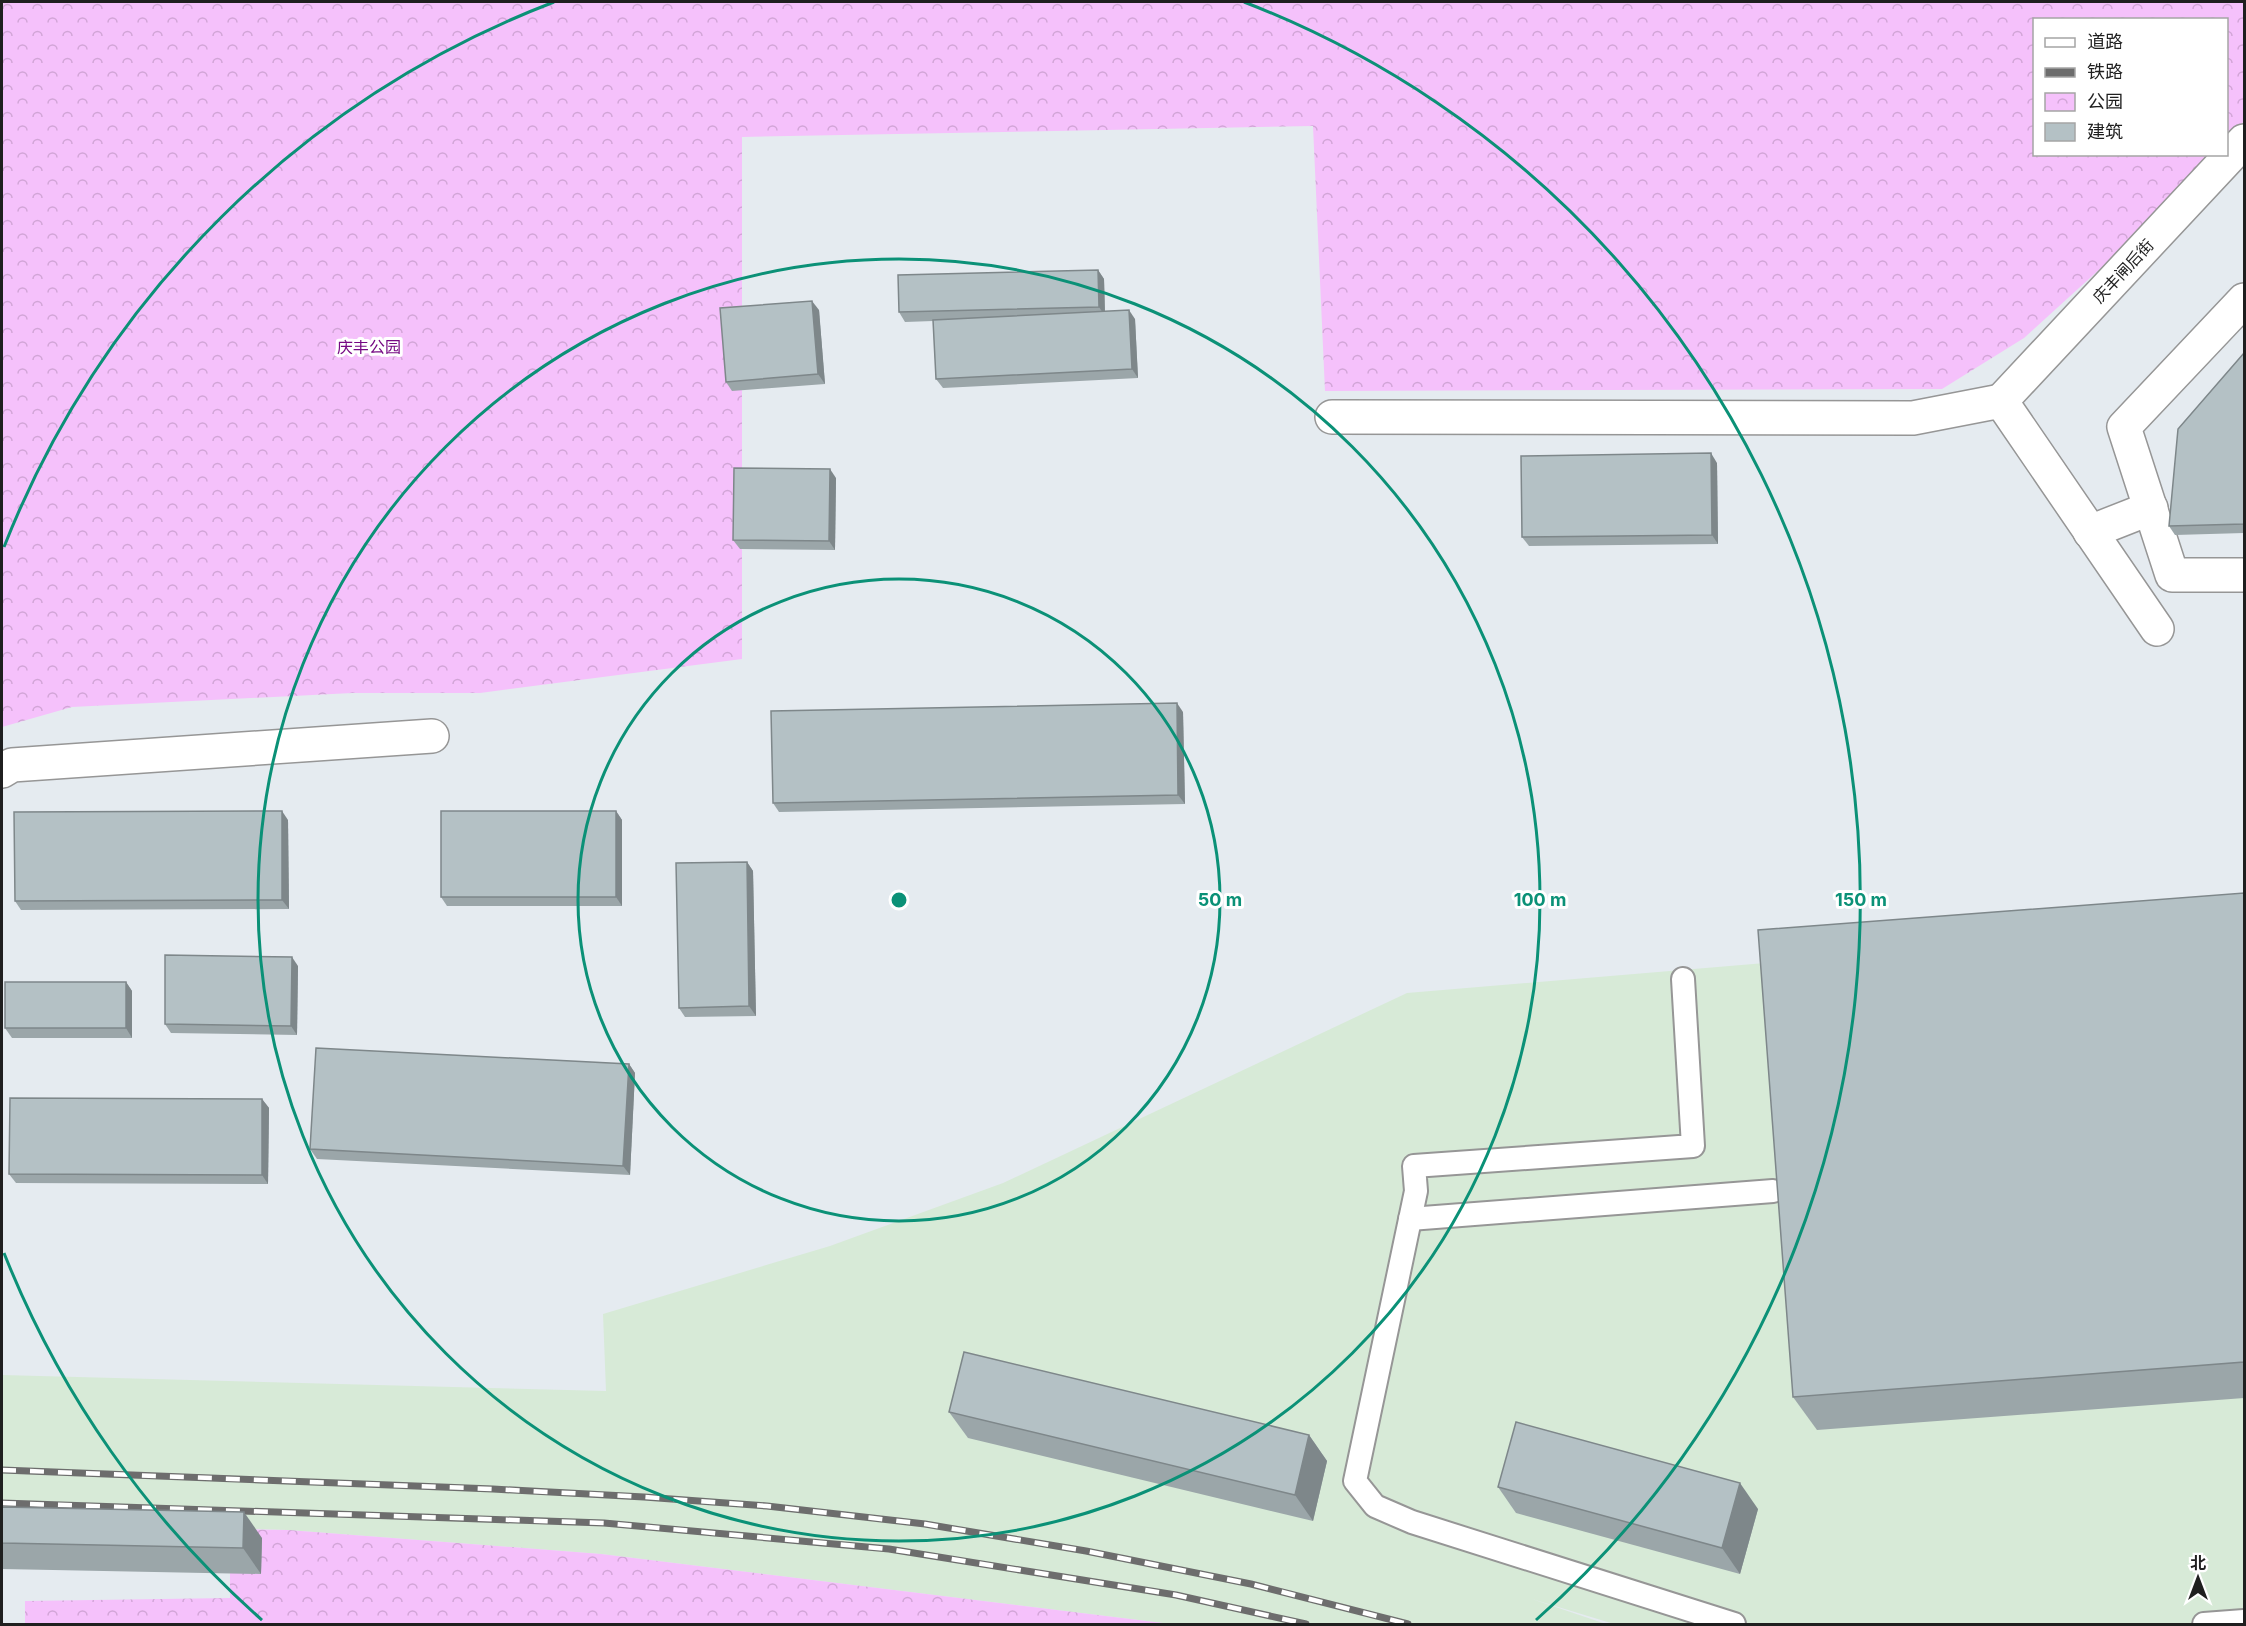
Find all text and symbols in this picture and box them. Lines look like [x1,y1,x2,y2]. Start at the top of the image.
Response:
legend [2033,18,2228,156]
text: 道路 [2087,31,2123,52]
text: 铁路 [2087,61,2123,82]
text: 公园 [2087,91,2123,112]
text: 建筑 [2087,121,2123,142]
street label: 庆丰闸后街 [2088,235,2158,307]
park label: 庆丰公园 [337,337,401,357]
text: 50 m [1198,889,1242,910]
text: 100 m [1514,889,1566,910]
text: 150 m [1835,889,1887,910]
centre of rings [889,890,909,910]
north arrow [2168,1548,2228,1608]
text: 北 [2190,1553,2206,1573]

